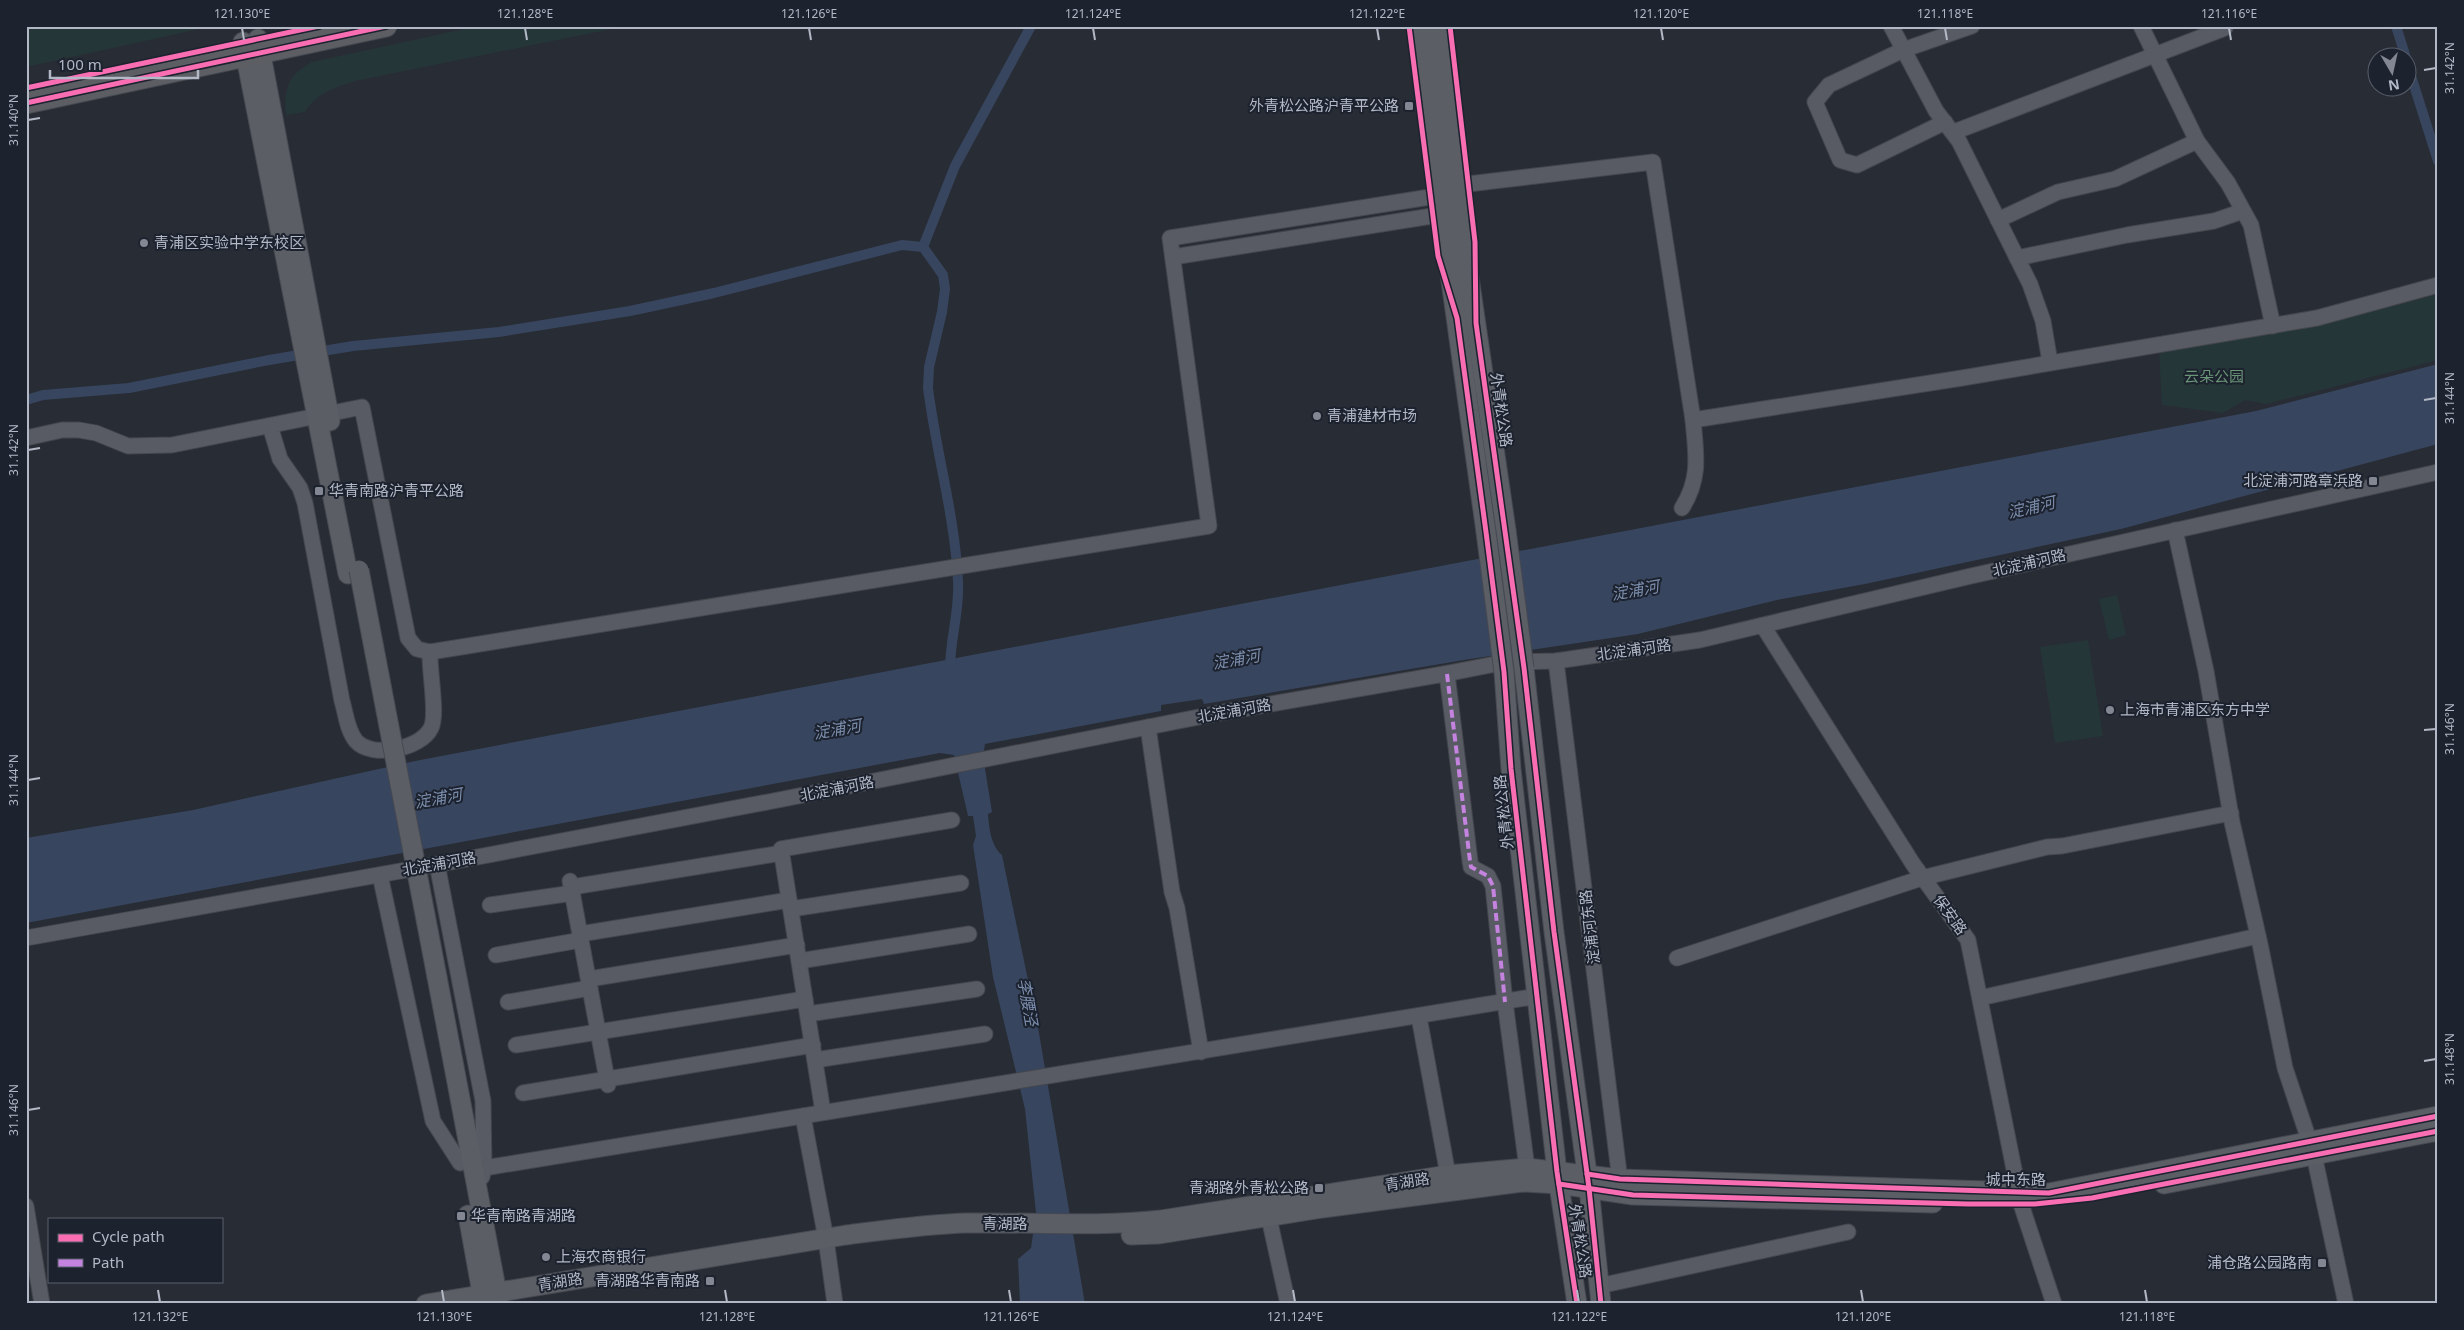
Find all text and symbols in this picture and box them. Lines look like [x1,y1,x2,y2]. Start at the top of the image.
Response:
text: 121.130°E [214,5,270,22]
text: 121.128°E [497,5,553,22]
text: 121.126°E [781,5,837,22]
text: 121.124°E [1065,5,1121,22]
text: 121.122°E [1349,5,1405,22]
text: 121.120°E [1633,5,1689,22]
text: 121.118°E [1917,5,1973,22]
text: 121.116°E [2201,5,2257,22]
text: 31.142°N [2441,42,2458,94]
scale bar [50,48,198,80]
north arrow [2366,48,2416,98]
text: 100 m [58,54,102,74]
text: N [2387,75,2401,96]
text: 31.140°N [5,94,22,146]
place label: 外青松公路沪青平公路 [1249,95,1399,115]
marker: 外青松公路沪青平公路 [1403,100,1415,112]
place label: 青浦区实验中学东校区 [154,232,304,252]
marker: 青浦区实验中学东校区 [138,237,150,249]
park label: 云朵公园 [2184,366,2244,386]
street label: 外青松公路 [1487,371,1517,448]
text: 31.144°N [2441,372,2458,424]
place label: 青浦建材市场 [1327,405,1417,425]
marker: 青浦建材市场 [1311,410,1323,422]
text: 31.142°N [5,424,22,476]
place label: 北淀浦河路章浜路 [2243,470,2363,490]
marker: 北淀浦河路章浜路 [2367,475,2379,487]
place label: 华青南路沪青平公路 [329,480,464,500]
marker: 华青南路沪青平公路 [313,485,325,497]
water label: 淀浦河 [2005,490,2060,523]
street label: 北淀浦河路 [1990,544,2068,580]
water label: 淀浦河 [1609,574,1663,605]
street label: 北淀浦河路 [1595,634,1672,664]
water label: 淀浦河 [1210,643,1264,674]
street label: 北淀浦河路 [1195,694,1273,726]
place label: 上海市青浦区东方中学 [2120,699,2270,719]
text: 31.146°N [2441,703,2458,755]
marker: 上海市青浦区东方中学 [2104,704,2116,716]
water label: 淀浦河 [811,713,865,744]
text: 31.144°N [5,754,22,806]
street label: 北淀浦河路 [798,771,876,805]
street label: 外青松公路 [1489,774,1517,850]
water label: 淀浦河 [412,782,466,813]
street label: 北淀浦河路 [400,847,478,879]
street label: 淀浦河东路 [1575,889,1604,966]
street label: 保安路 [1929,890,1972,938]
water label: 李腰泾 [1013,976,1043,1030]
text: 31.148°N [2441,1033,2458,1085]
text: 31.146°N [5,1084,22,1136]
street label: 青湖路 [1383,1168,1431,1194]
street label: 城中东路 [1986,1169,2046,1189]
place label: 青湖路外青松公路 [1189,1177,1309,1197]
marker: 青湖路外青松公路 [1313,1182,1325,1194]
street label: 外青松公路 [1565,1202,1597,1279]
place label: 华青南路青湖路 [471,1205,576,1225]
marker: 华青南路青湖路 [455,1210,467,1222]
street label: 青湖路 [982,1213,1028,1233]
legend [48,1218,222,1282]
text: Cycle path [92,1226,165,1246]
place label: 上海农商银行 [556,1246,646,1266]
marker: 上海农商银行 [540,1251,552,1263]
text: Path [92,1252,124,1272]
place label: 浦仓路公园路南 [2207,1252,2312,1272]
marker: 浦仓路公园路南 [2316,1257,2328,1269]
street label: 青湖路 [536,1268,584,1294]
place label: 青湖路华青南路 [595,1270,700,1290]
marker: 青湖路华青南路 [704,1275,716,1287]
text: 121.132°E [132,1308,188,1325]
text: 121.130°E [416,1308,472,1325]
text: 121.128°E [699,1308,755,1325]
text: 121.126°E [983,1308,1039,1325]
text: 121.124°E [1267,1308,1323,1325]
text: 121.122°E [1551,1308,1607,1325]
text: 121.120°E [1835,1308,1891,1325]
text: 121.118°E [2119,1308,2175,1325]

